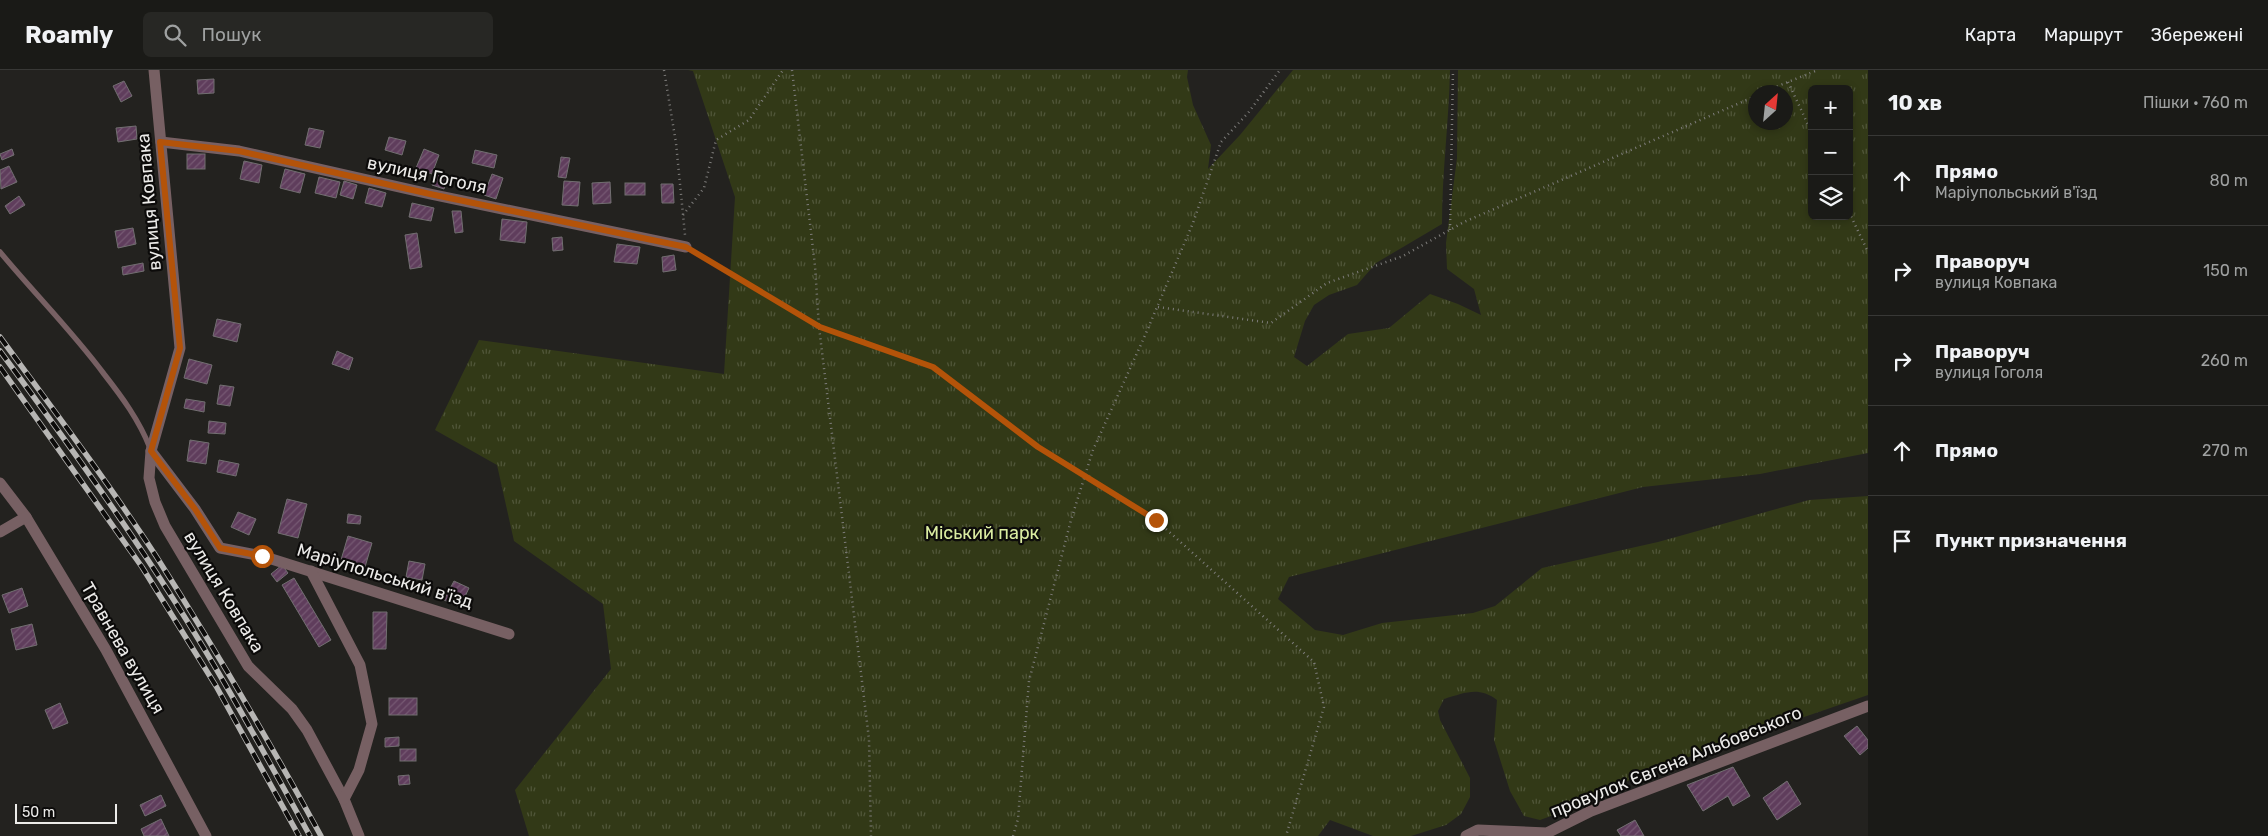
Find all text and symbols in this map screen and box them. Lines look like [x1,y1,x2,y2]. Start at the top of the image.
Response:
search box [143,12,493,57]
text: Roamly [25,21,113,49]
icon: search [161,21,189,49]
text: Пошук [201,23,261,46]
text: Карта [1965,24,2016,46]
text: Маршрут [2044,24,2123,46]
text: Збережені [2151,24,2243,46]
north arrow [1748,85,1793,130]
map controls [1808,85,1853,220]
button: + [1808,85,1853,130]
text: 10 хв [1888,90,1942,115]
text: Пішки · 760 m [2143,93,2248,112]
button: − [1808,130,1853,175]
street label: вулиця Ковпака [132,132,166,272]
street label: вулиця Гоголя [365,152,489,198]
text: Прямо [1935,160,1998,183]
icon: ahead [1888,167,1916,195]
text: 80 m [2210,171,2248,190]
button: layers [1808,175,1853,220]
text: Маріупольський в'їзд [1935,183,2097,202]
text: Праворуч [1935,250,2030,273]
icon: right [1888,257,1916,285]
text: 150 m [2203,261,2248,280]
text: вулиця Ковпака [1935,273,2057,292]
text: Праворуч [1935,340,2030,363]
icon: right [1888,347,1916,375]
text: 260 m [2201,351,2248,370]
text: вулиця Гоголя [1935,363,2043,382]
icon: ahead [1888,437,1916,465]
text: Прямо [1935,439,1998,462]
text: 270 m [2202,441,2248,460]
route end [1145,509,1168,532]
park label: Міський парк [925,522,1040,544]
street label: вулиця Ковпака [179,527,269,657]
icon: arrive [1888,527,1916,555]
text: Пункт призначення [1935,529,2127,552]
street label: Маріупольський в'їзд [294,539,476,613]
route start [251,545,274,568]
street label: Травнева вулиця [76,578,170,718]
street label: провулок Євгена Альбовського [1547,701,1805,823]
scale bar [15,801,118,824]
text: 50 m [22,804,55,821]

